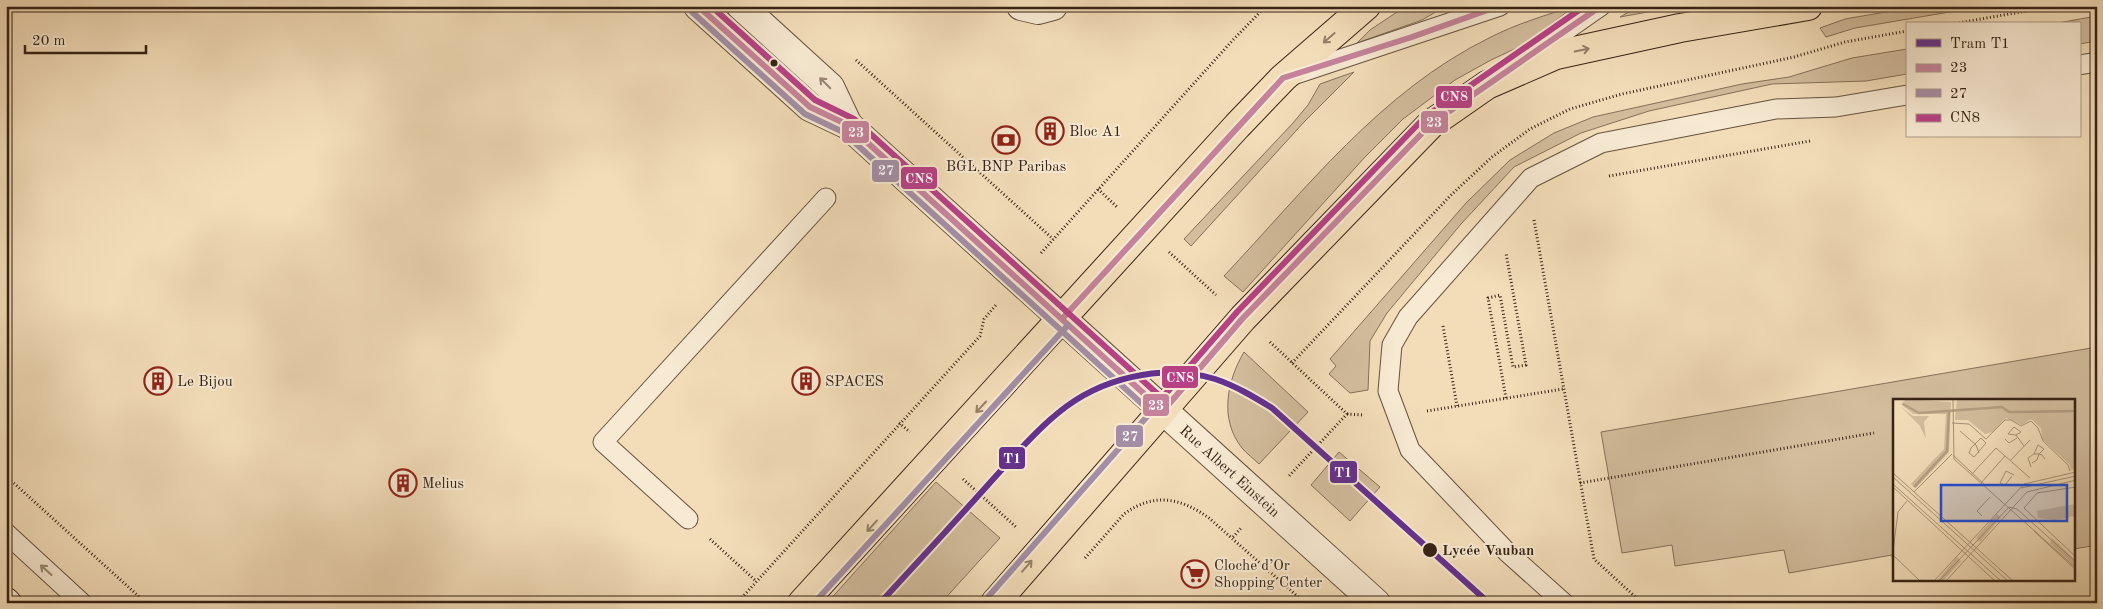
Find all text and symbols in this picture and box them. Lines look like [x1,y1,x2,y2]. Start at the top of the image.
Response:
scale bar [25,22,146,54]
legend [1906,22,2080,138]
one-way arrow [1323,32,1336,44]
text: 20 m [32,34,66,49]
text: Tram T1 [1950,37,2010,52]
one-way arrow [1573,45,1589,54]
unlabelled marker [769,58,779,68]
text: 23 [1950,61,1967,76]
one-way arrow [819,77,831,89]
line badge: CN8 [1435,85,1473,109]
text: 27 [1950,87,1967,102]
text: CN8 [1440,90,1468,104]
line badge: 23 [1420,110,1449,134]
text: CN8 [1950,111,1980,126]
building icon: Bloc A1 [1035,116,1065,146]
text: 23 [1426,116,1442,130]
line badge: 23 [841,120,870,144]
bank icon: BGL BNP Paribas [991,125,1021,155]
place label: Bloc A1 [1069,125,1122,140]
text: 23 [848,126,864,140]
line badge: 27 [871,159,900,183]
place label: BGL BNP Paribas [946,160,1066,175]
text: 27 [878,164,894,178]
line badge: CN8 [900,166,938,190]
text: CN8 [905,172,933,186]
line badge: CN8 [1161,365,1199,389]
building icon: Le Bijou [143,366,173,396]
building icon: SPACES [791,366,821,396]
text: CN8 [1166,371,1194,385]
place label: Le Bijou [177,375,233,390]
place label: SPACES [825,375,884,390]
line badge: 23 [1142,393,1170,417]
text: 23 [1148,399,1164,413]
inset map [1893,399,2076,582]
one-way arrow [975,400,987,413]
street label: Rue Albert Einstein [1176,423,1282,521]
line badge: 27 [1115,424,1144,448]
text: 27 [1122,430,1138,444]
line badge: T1 [998,446,1026,470]
text: T1 [1003,452,1021,466]
line badge: T1 [1329,460,1358,484]
text: T1 [1334,466,1352,480]
building icon: Melius [388,468,418,498]
place label: Melius [422,477,464,492]
one-way arrow [866,520,878,533]
marker: Lycée Vauban [1421,541,1439,559]
place label: Lycée Vauban [1442,544,1534,559]
supermarket icon: Cloche d’Or Shopping Center [1180,559,1210,589]
place label: Cloche d’Or Shopping Center [1214,559,1322,591]
one-way arrow [1022,560,1033,573]
one-way arrow [40,564,53,576]

